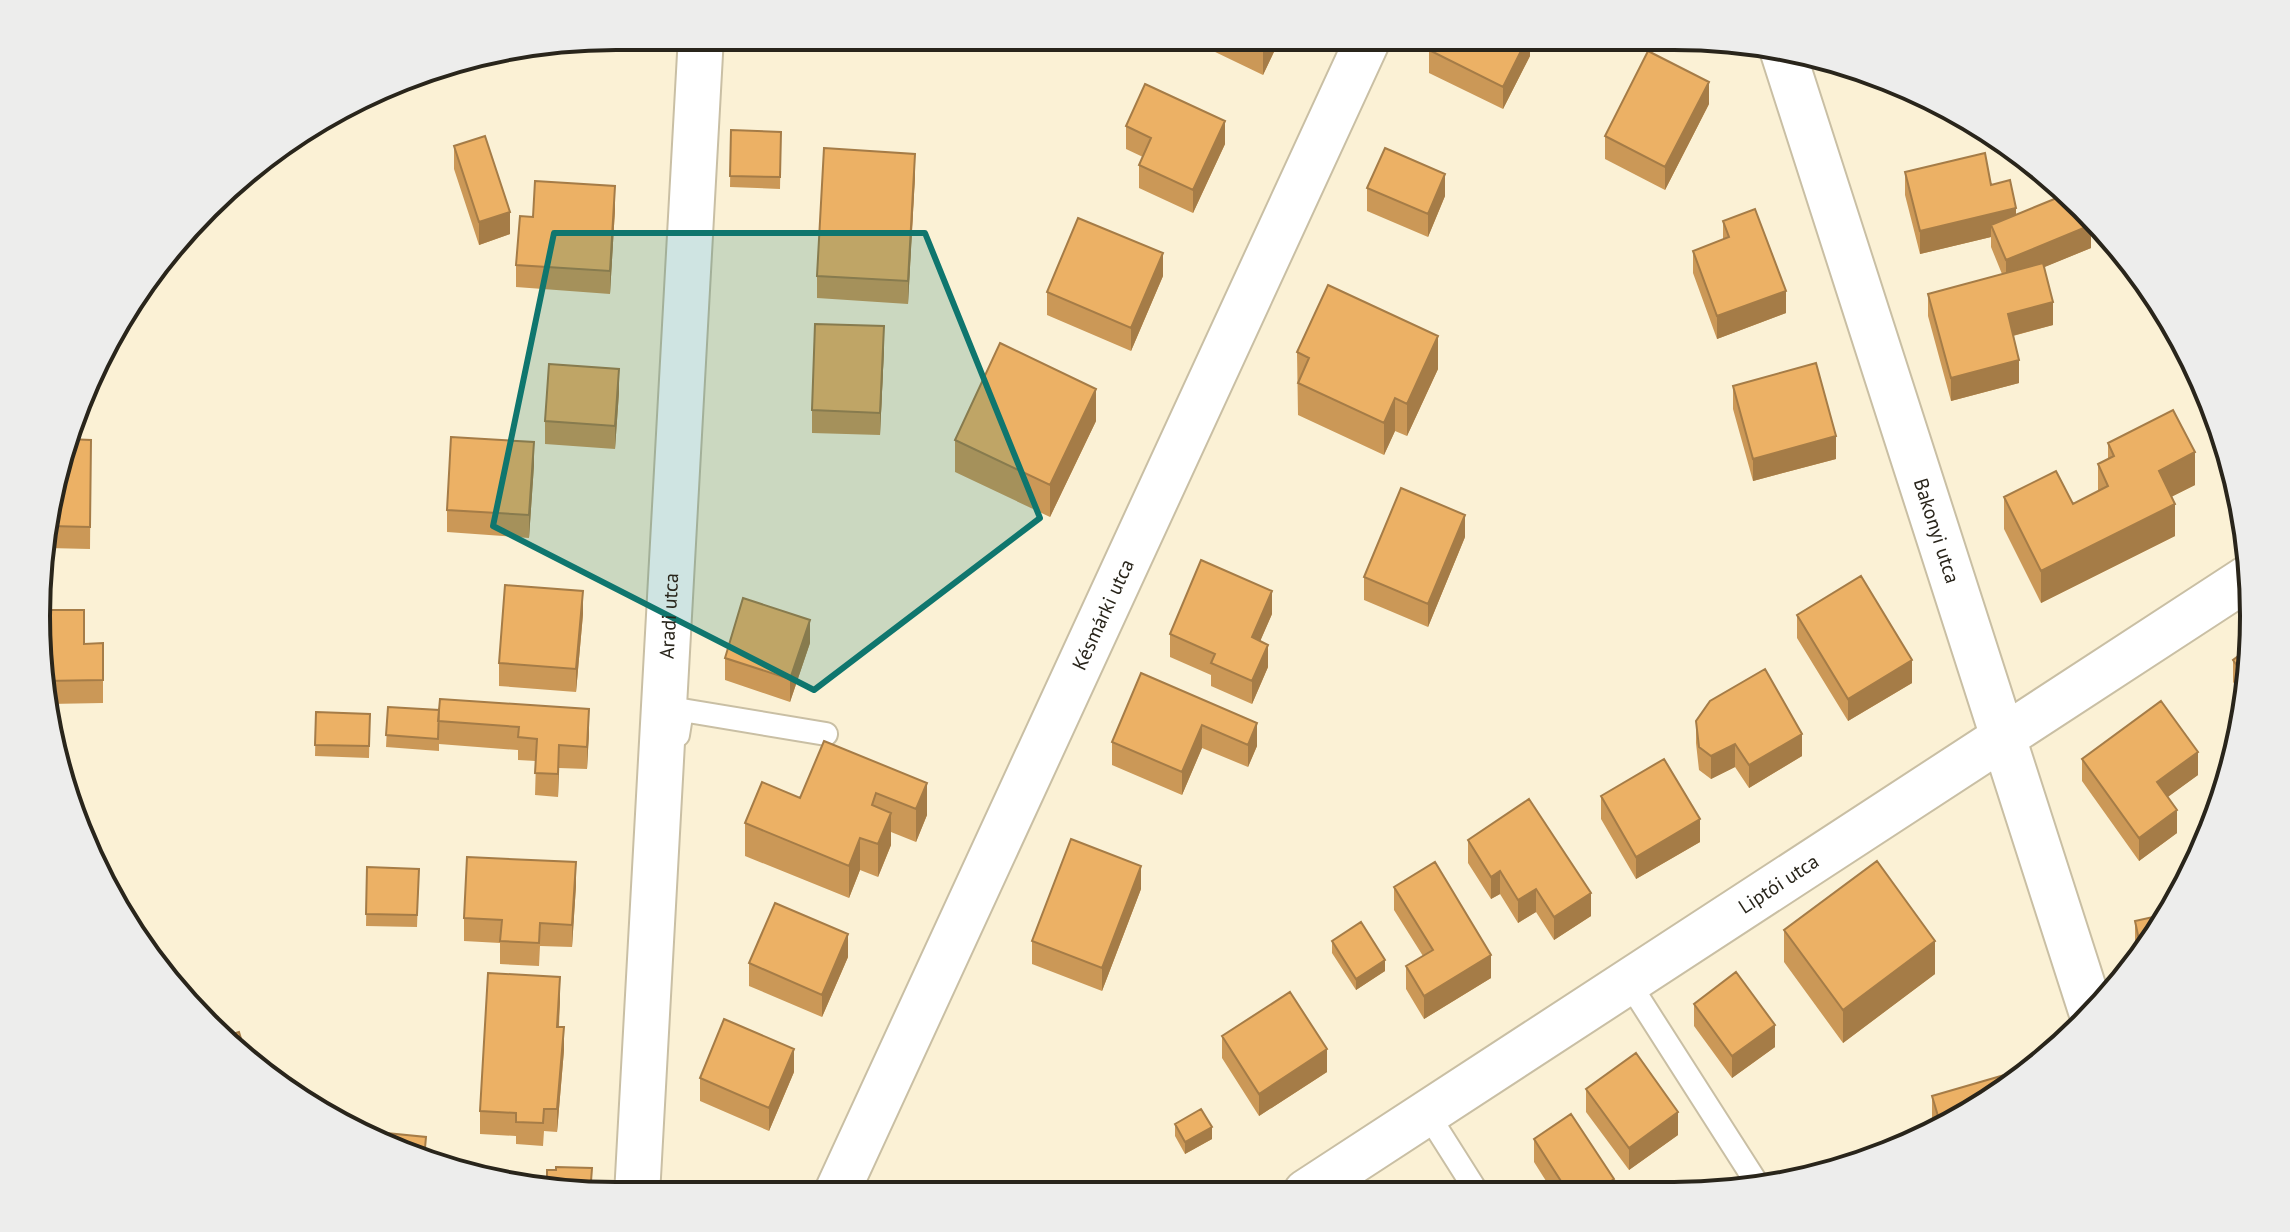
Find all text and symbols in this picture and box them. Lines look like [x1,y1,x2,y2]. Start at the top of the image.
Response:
street label: Bakonyi utca [1908,475,1966,587]
street label: Késmárki utca [1066,555,1140,674]
street label: Aradi utca [654,572,684,660]
street label: Liptói utca [1733,848,1824,920]

